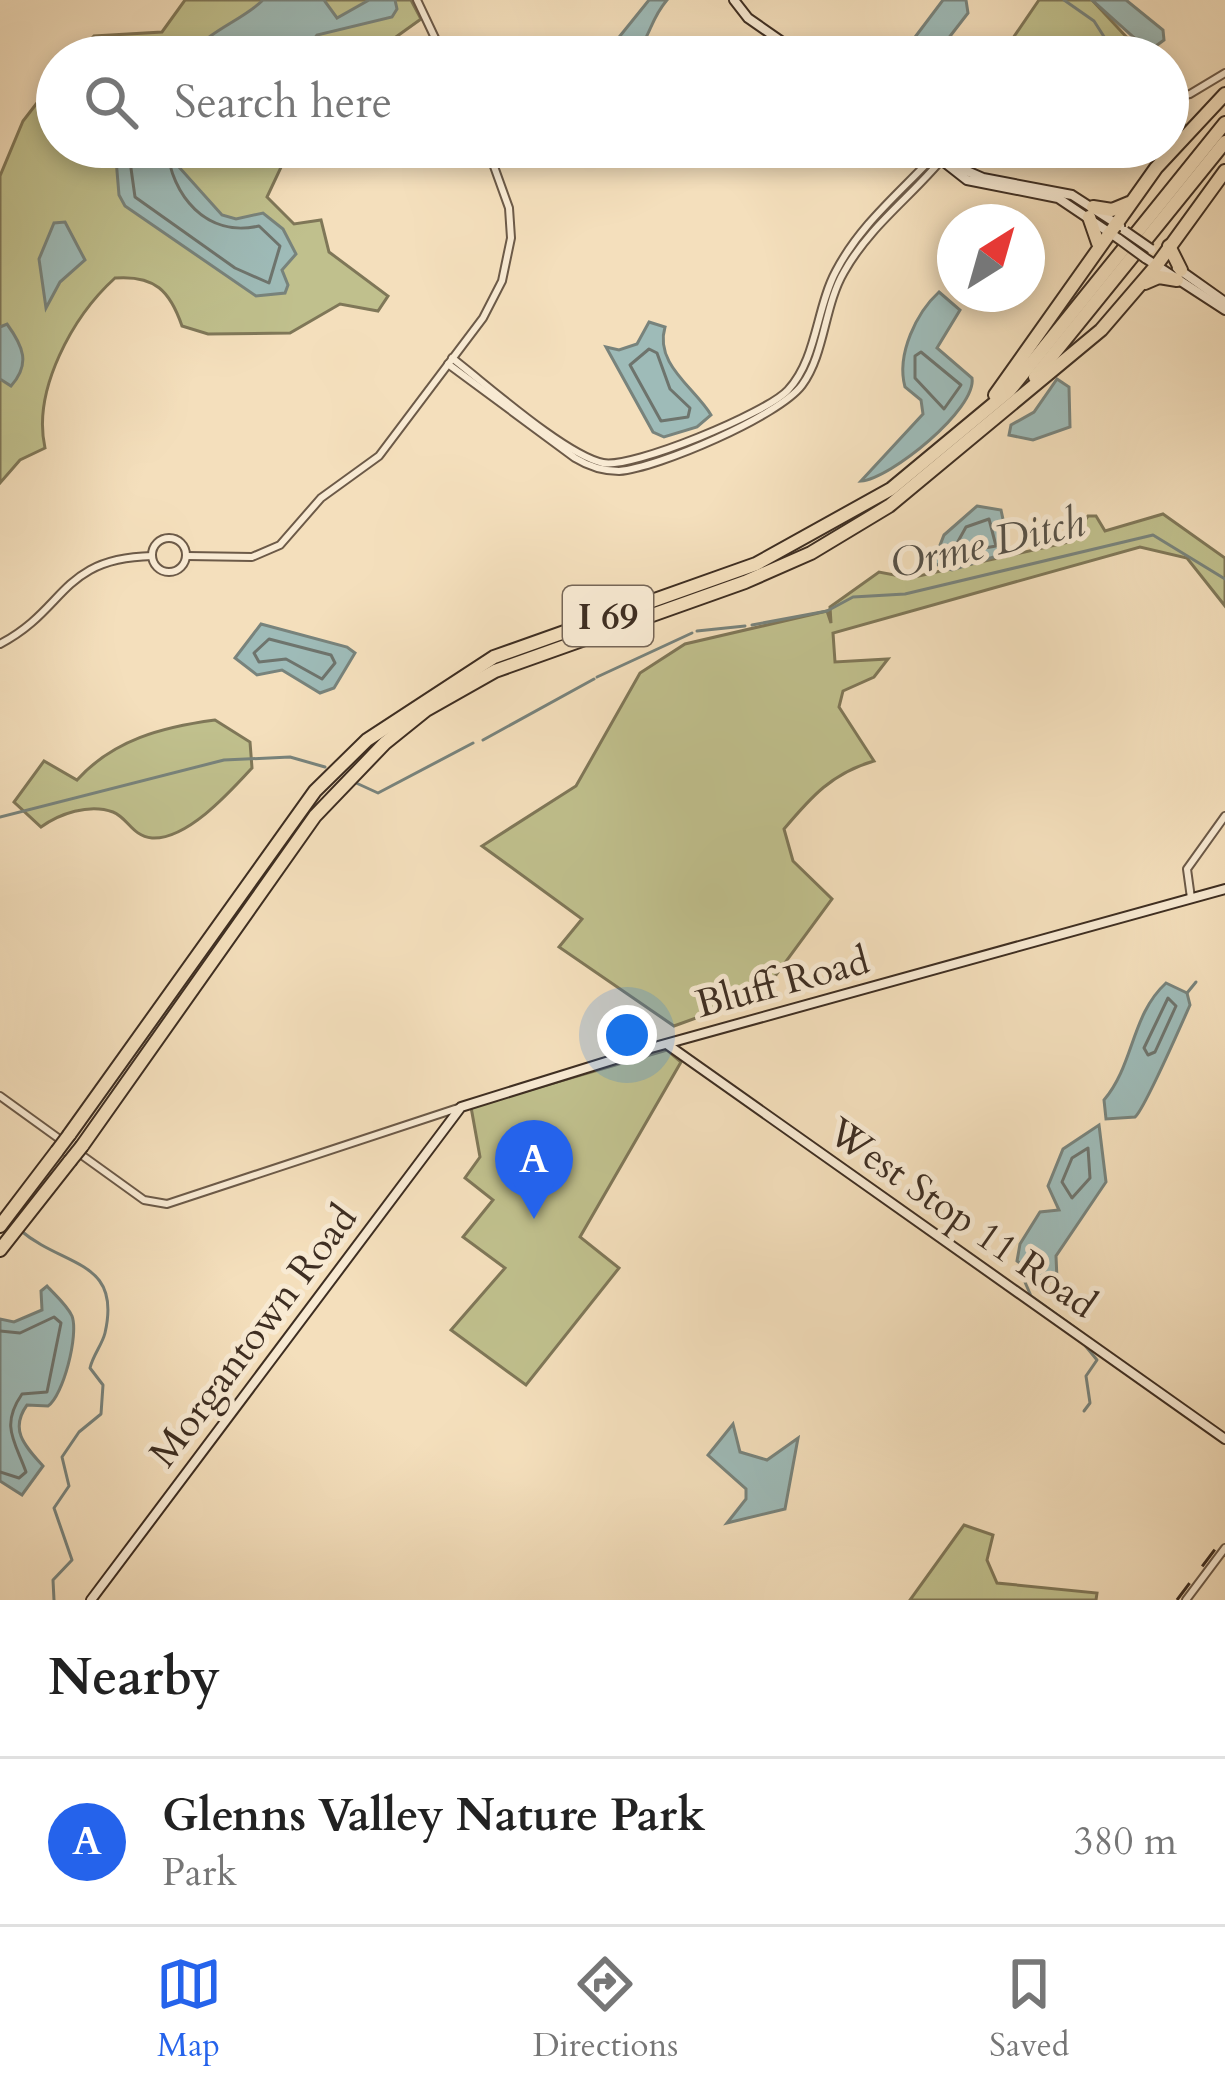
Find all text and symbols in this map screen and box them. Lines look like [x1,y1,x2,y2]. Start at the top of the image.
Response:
search box [36,36,1189,168]
icon: search [78,69,144,135]
text: Search here [174,72,392,133]
north arrow [937,204,1045,312]
water label: Orme Ditch [885,493,1090,593]
road number: I 69 [563,586,653,646]
street label: Bluff Road [690,934,875,1031]
your location [597,1005,657,1065]
street label: West Stop 11 Road [816,1105,1107,1331]
pin: A [495,1120,573,1219]
street label: Morgantown Road [137,1194,370,1478]
text: Nearby [48,1643,220,1713]
text: Glenns Valley Nature Park [162,1785,705,1846]
text: A [72,1815,102,1868]
text: 380 m [1074,1815,1177,1868]
text: Park [162,1846,237,1899]
tab: Map [156,1951,222,2068]
tab: Directions [533,1951,678,2068]
tab: Saved [989,1951,1069,2068]

